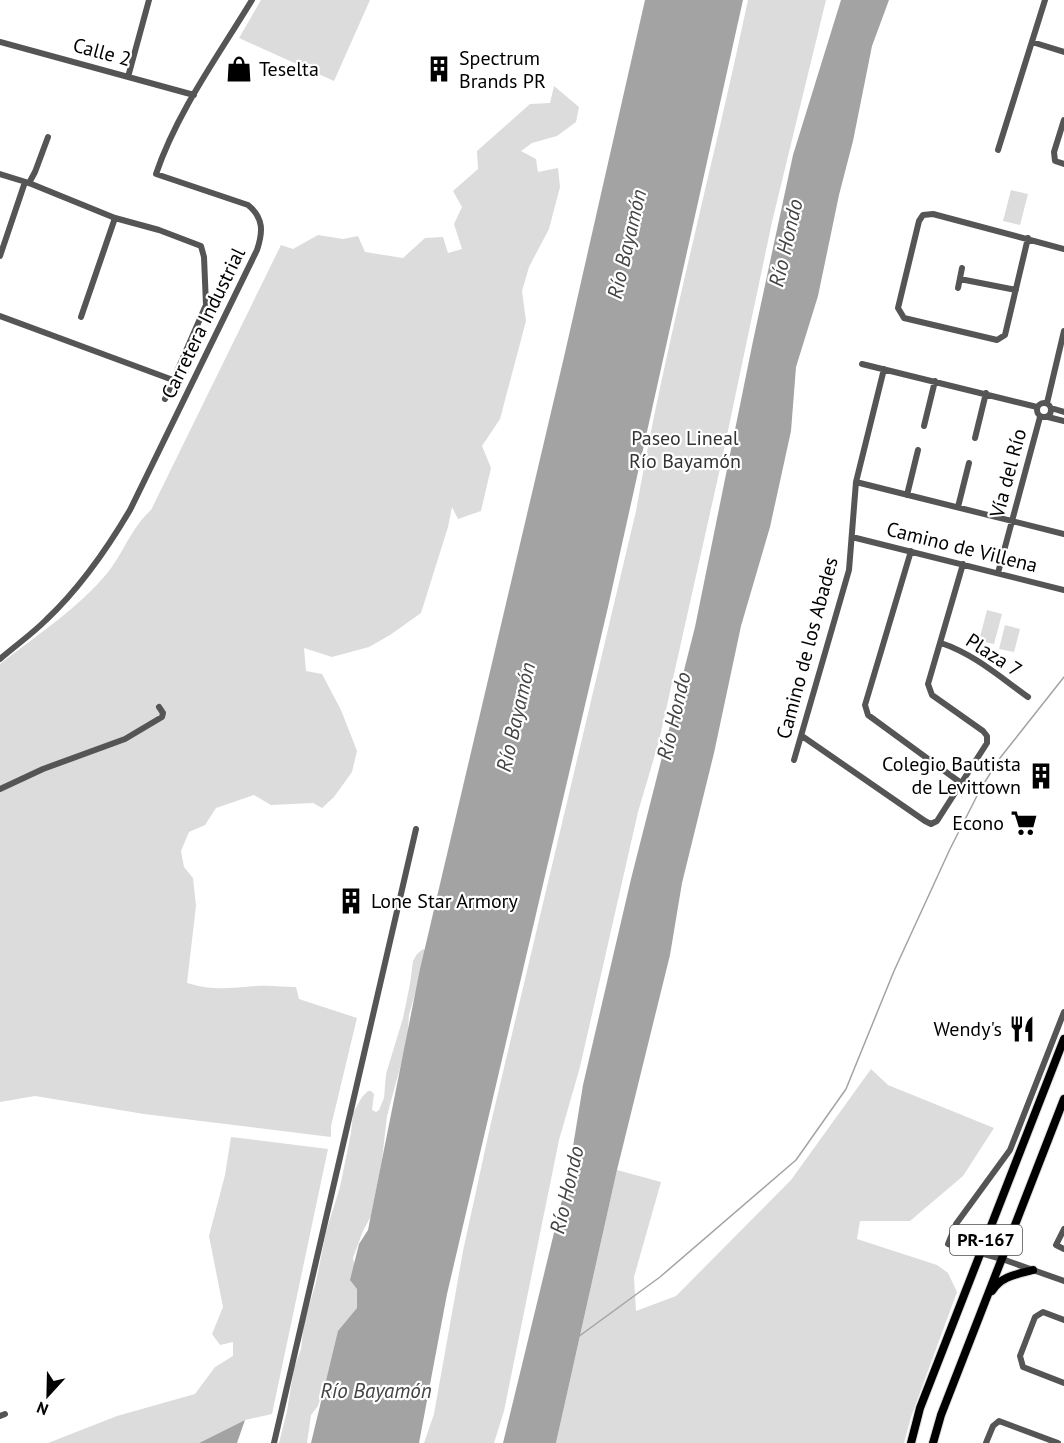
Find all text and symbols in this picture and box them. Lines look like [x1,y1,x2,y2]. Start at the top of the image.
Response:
street label: Calle 2 [70,32,134,72]
place label: Spectrum Brands PR [459,45,546,94]
shop icon: Teselta [224,54,254,84]
building icon: Spectrum Brands PR [424,54,454,84]
place label: Teselta [259,56,319,82]
water label: Río Bayamón [601,186,652,301]
water label: Río Hondo [762,196,809,289]
street label: Carretera Industrial [155,243,251,403]
park label: Paseo Lineal Río Bayamón [629,425,741,474]
street label: Vía del Río [983,426,1032,521]
street label: Camino de Villena [884,516,1040,578]
street label: Camino de los Abades [770,554,844,742]
street label: Plaza 7 [961,627,1027,683]
water label: Río Bayamón [490,659,541,774]
water label: Río Hondo [650,669,697,762]
place label: Colegio Bautista de Levittown [882,751,1021,800]
building icon: Colegio Bautista de Levittown [1026,761,1056,791]
supermarket icon: Econo [1009,808,1039,838]
place label: Econo [952,810,1004,836]
building icon: Lone Star Armory [336,886,366,916]
place label: Lone Star Armory [371,888,518,914]
restaurant icon: Wendy's [1007,1014,1037,1044]
place label: Wendy's [934,1016,1002,1042]
water label: Río Hondo [543,1143,590,1236]
road number: PR-167 [950,1225,1022,1255]
north arrow [18,1365,78,1425]
water label: Río Bayamón [320,1377,432,1404]
text: N [34,1398,51,1420]

